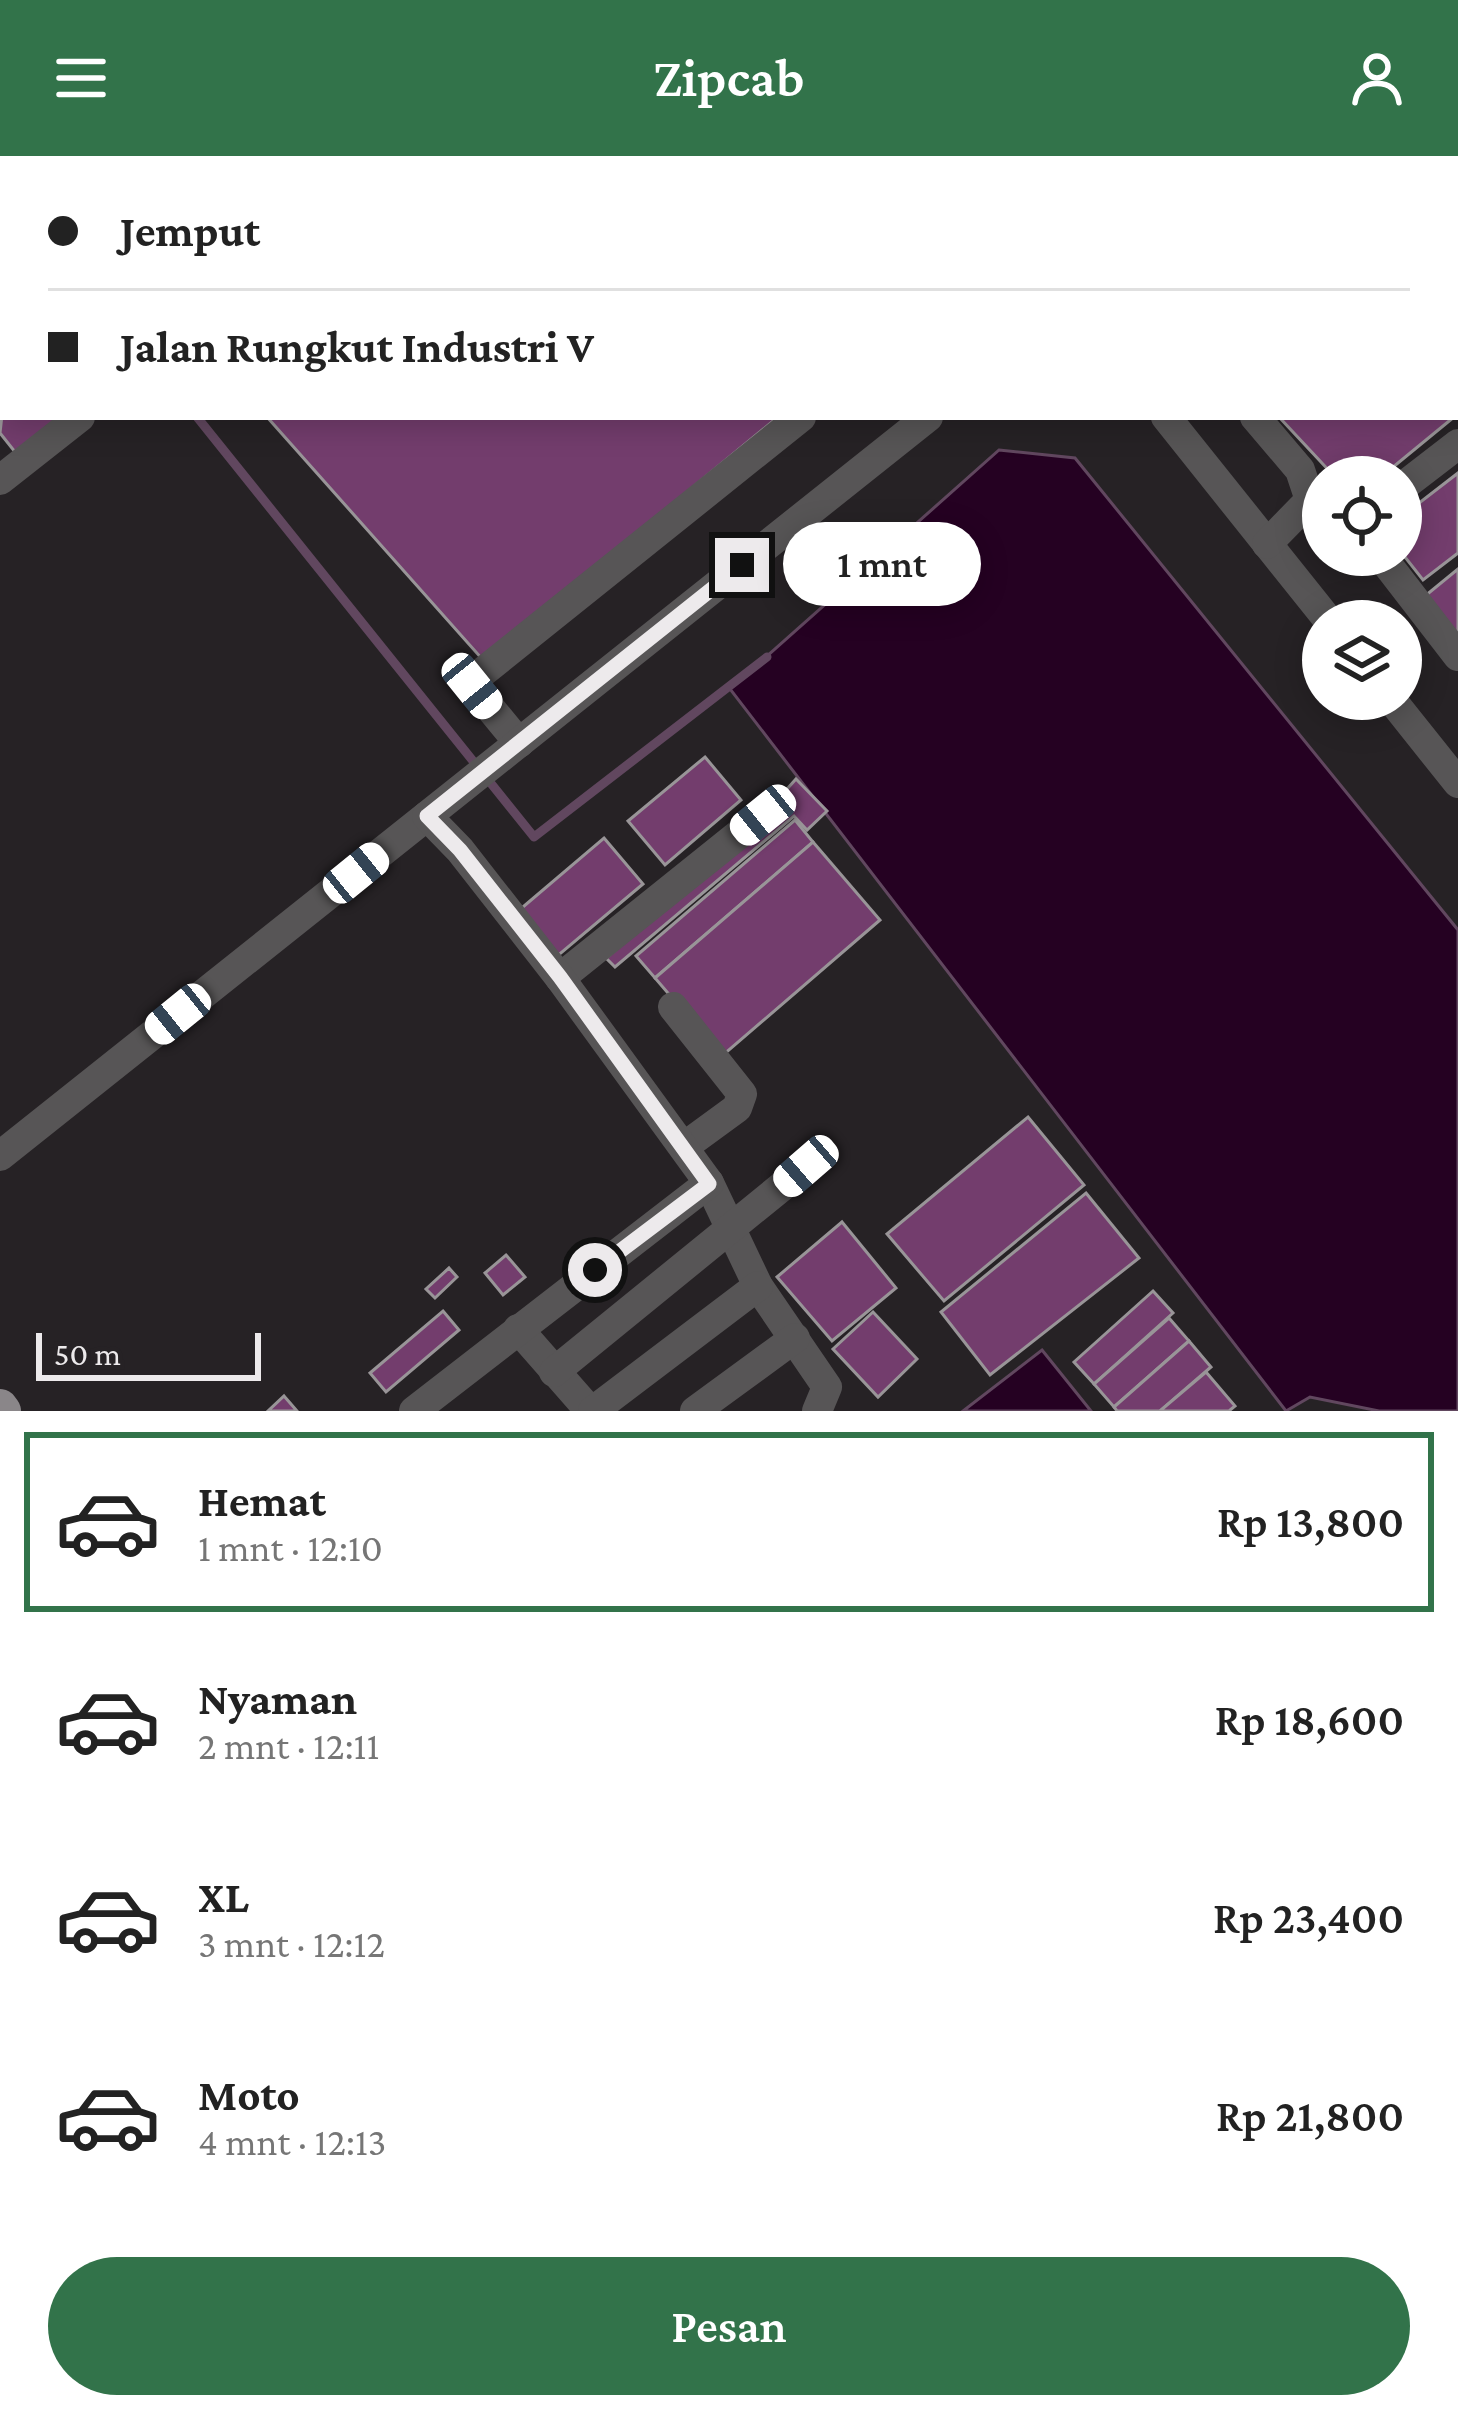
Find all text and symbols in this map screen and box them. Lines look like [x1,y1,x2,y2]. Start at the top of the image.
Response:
icon: menu [48,45,114,111]
icon: person [1344,45,1410,111]
text: Zipcab [653,48,805,108]
text: Jemput [120,206,260,256]
text: Jalan Rungkut Industri V [120,322,594,372]
map controls [1302,456,1422,720]
button: locate [1302,456,1422,576]
callout: 1 mnt [784,523,982,607]
route end [715,538,769,592]
text: 1 mnt [837,542,927,585]
button: layers [1302,600,1422,720]
car [435,647,509,725]
car [724,778,802,852]
car [317,836,395,910]
car [139,977,217,1051]
car [767,1129,845,1203]
route start [568,1243,622,1297]
scale bar [36,1327,261,1380]
text: 50 m [54,1335,121,1372]
icon: car [54,1468,162,1576]
text: Hemat [198,1476,326,1526]
text: Rp 13,800 [1217,1497,1404,1547]
text: 1 mnt · 12:10 [198,1526,383,1569]
icon: car [54,1666,162,1774]
text: Nyaman [198,1674,357,1724]
text: Rp 18,600 [1215,1695,1404,1745]
text: 2 mnt · 12:11 [198,1724,379,1767]
icon: car [54,1864,162,1972]
text: XL [198,1872,249,1922]
text: Rp 23,400 [1213,1893,1404,1943]
text: 3 mnt · 12:12 [198,1922,385,1965]
icon: car [54,2062,162,2170]
text: Moto [198,2070,300,2120]
text: Rp 21,800 [1216,2091,1404,2141]
text: 4 mnt · 12:13 [198,2120,386,2163]
button: Pesan [48,2257,1410,2395]

